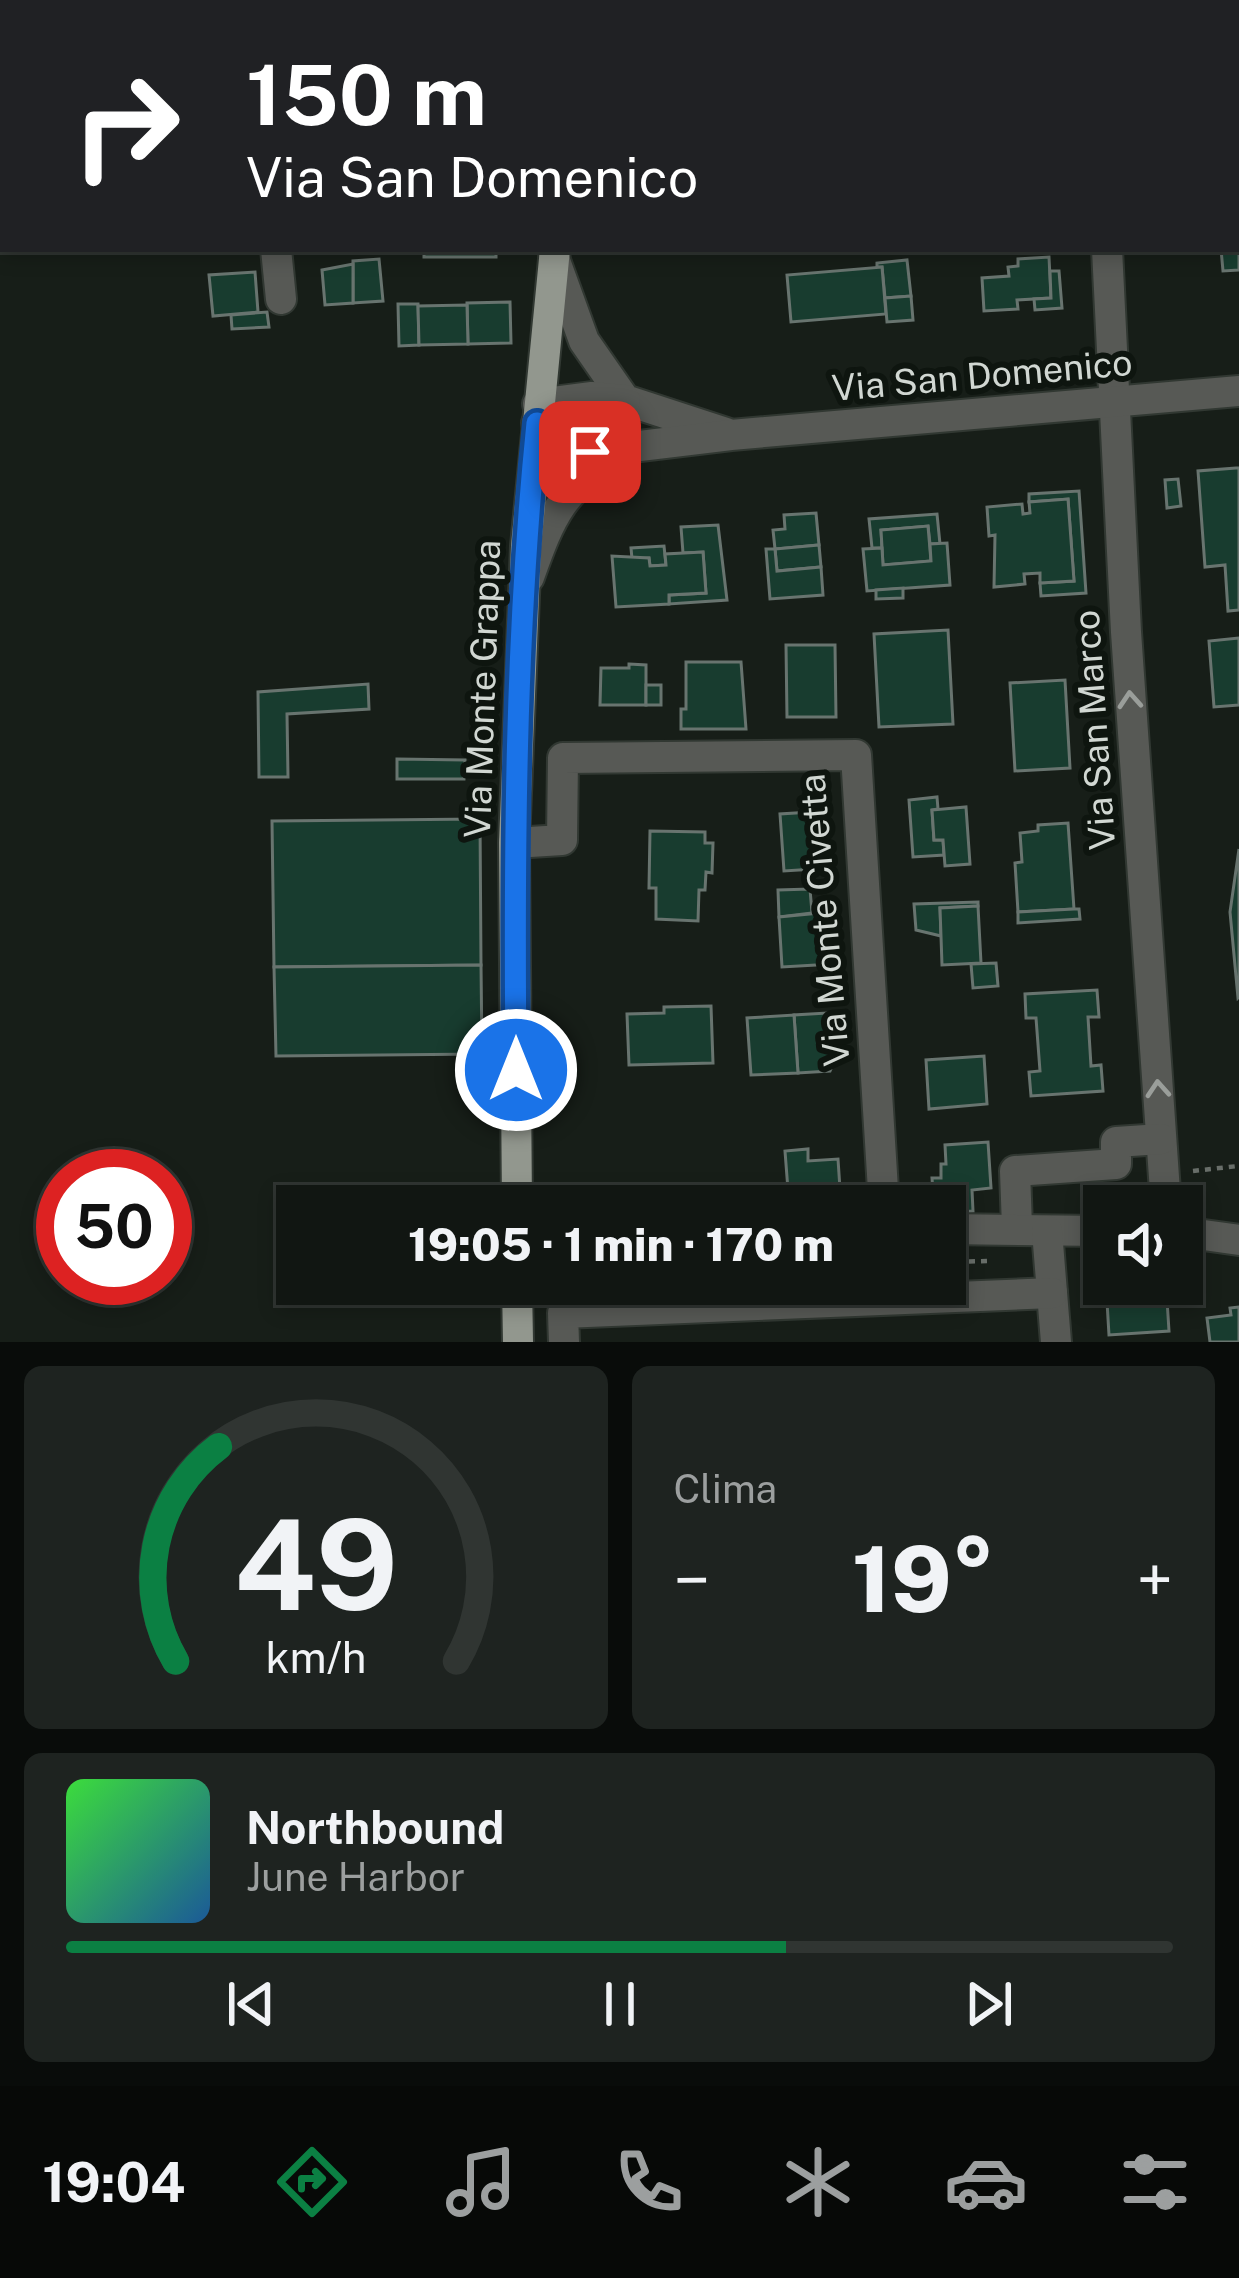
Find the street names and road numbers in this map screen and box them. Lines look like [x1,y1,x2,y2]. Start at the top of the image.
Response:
street label: Via San Domenico [830,341,1134,409]
street label: Via Monte Grappa [456,539,508,839]
street label: Via San Marco [1065,609,1123,851]
street label: Via Monte Civetta [790,772,858,1068]

